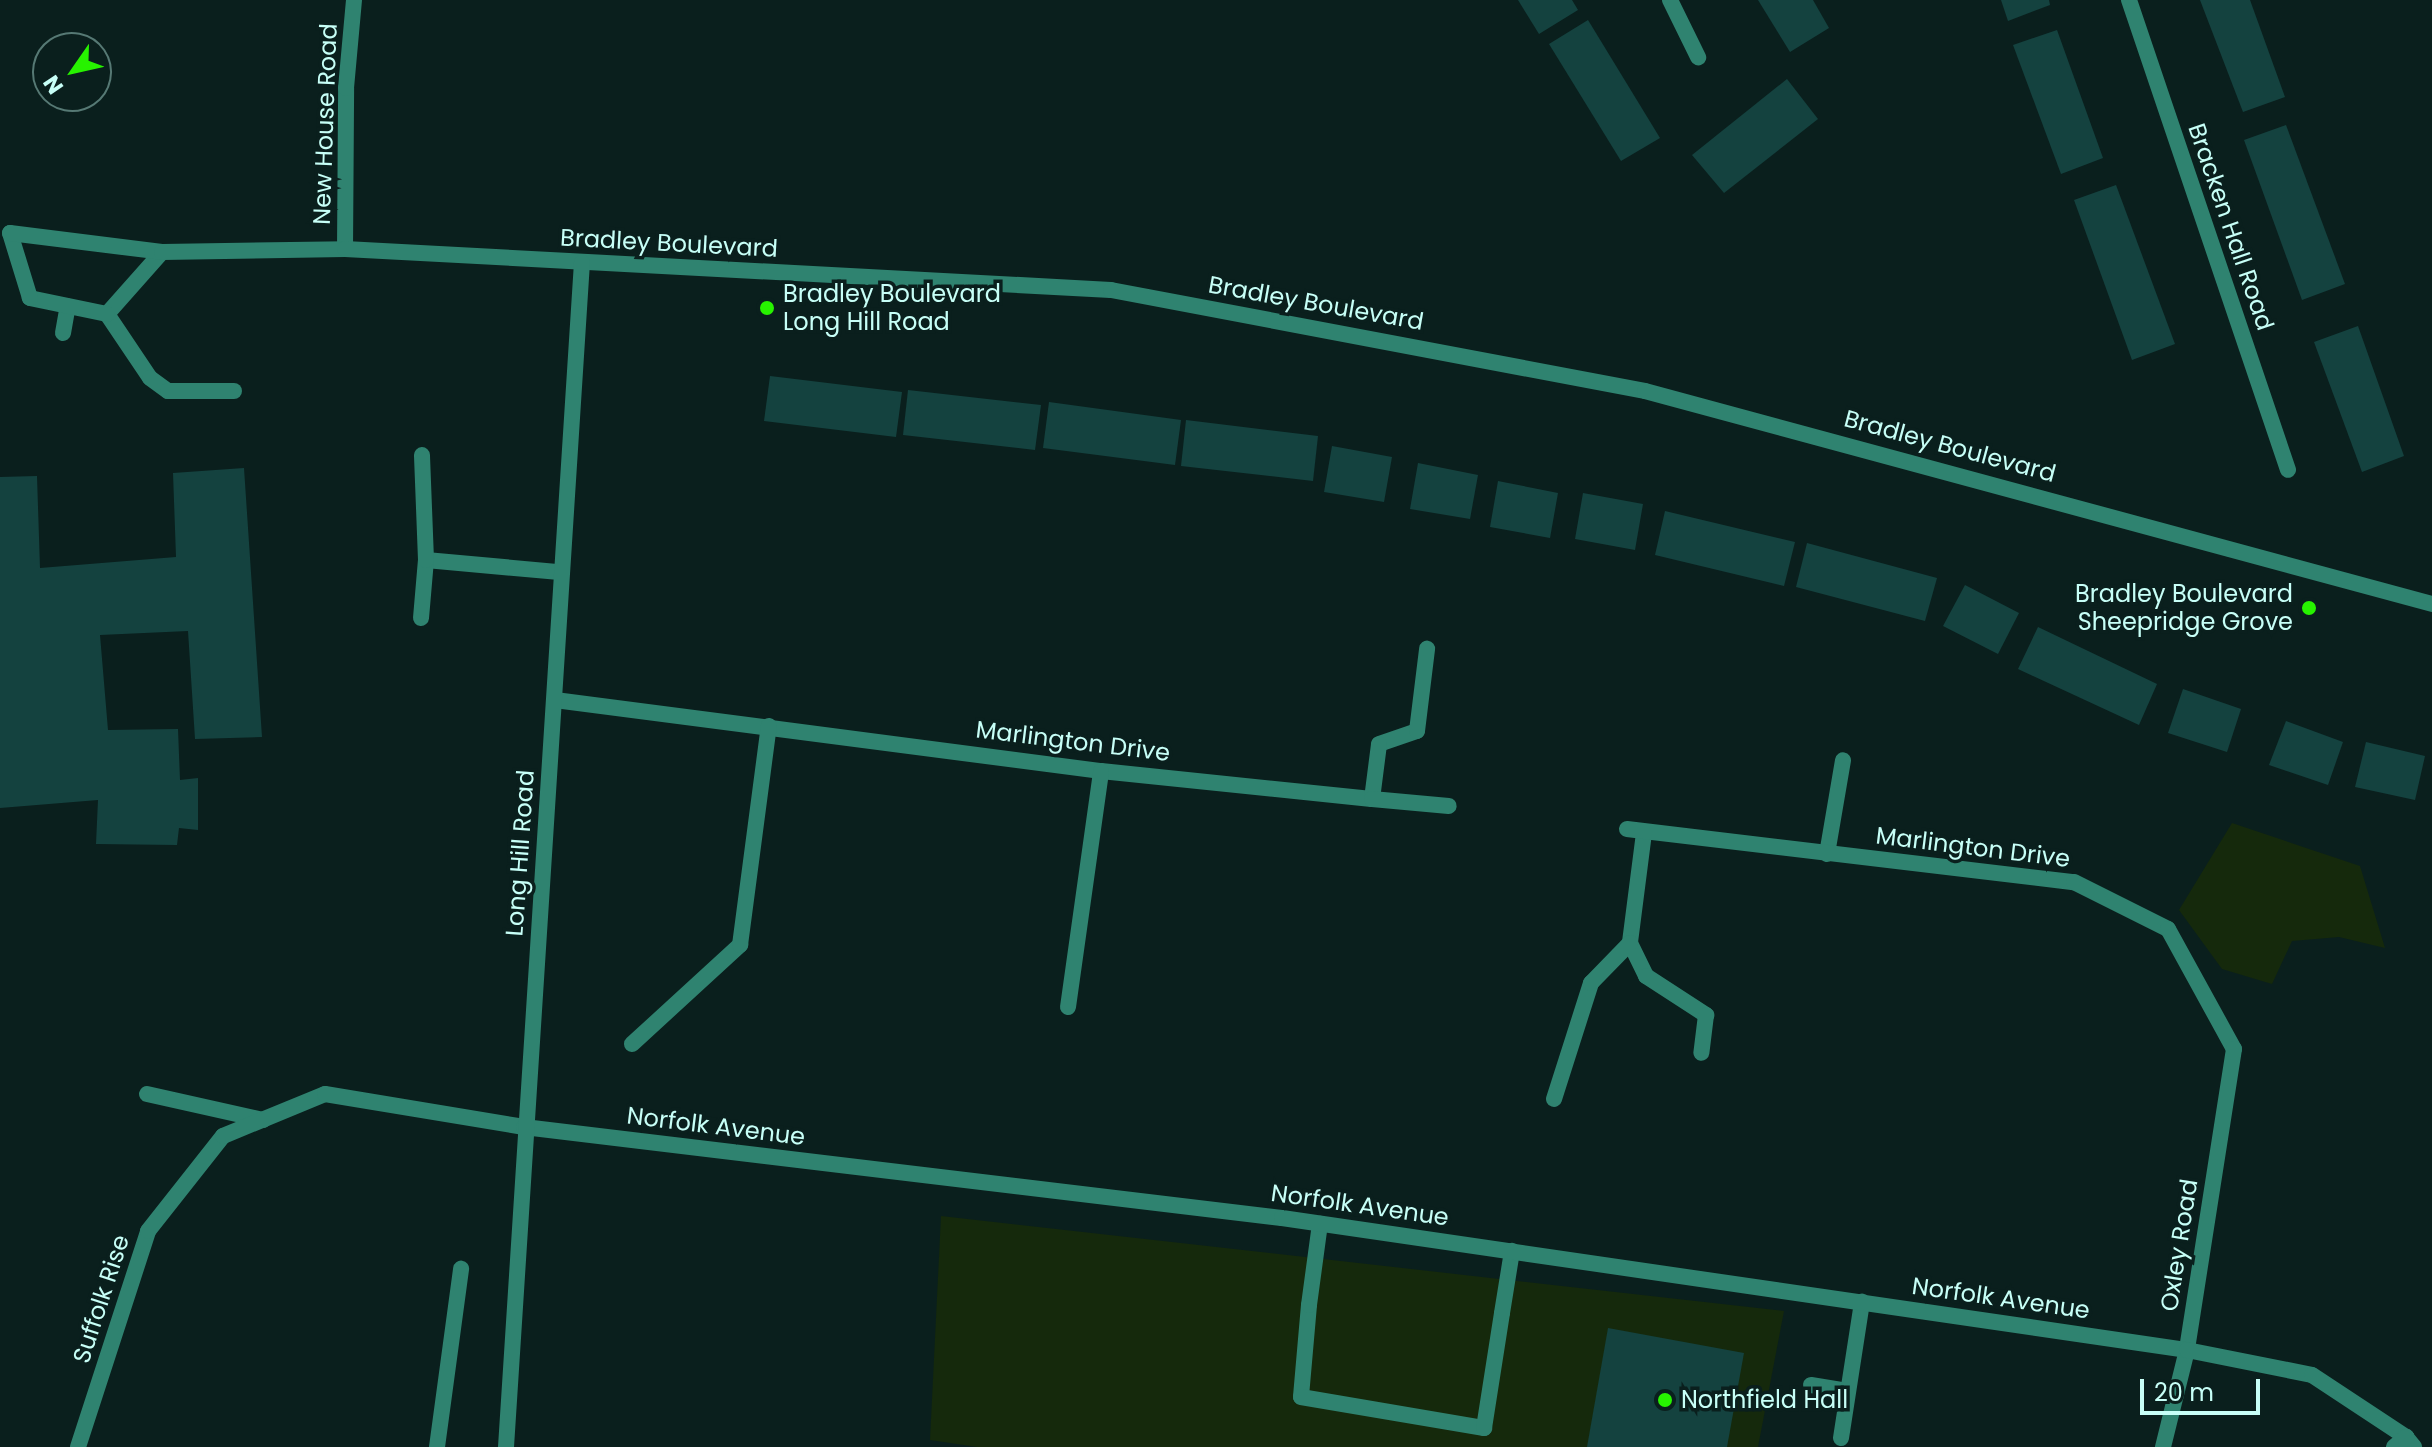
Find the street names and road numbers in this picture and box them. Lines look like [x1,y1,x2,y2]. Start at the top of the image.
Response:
street label: New House Road [307,23,343,225]
street label: Bracken Hall Road [2182,120,2280,334]
street label: Bradley Boulevard [559,223,779,263]
street label: Bradley Boulevard [1206,270,1426,336]
street label: Bradley Boulevard [1841,404,2059,488]
street label: Marlington Drive [974,715,1172,767]
street label: Long Hill Road [500,769,540,937]
street label: Marlington Drive [1874,821,2072,873]
street label: Norfolk Avenue [625,1101,807,1151]
street label: Oxley Road [2154,1177,2204,1313]
street label: Norfolk Avenue [1269,1178,1451,1232]
street label: Suffolk Rise [67,1231,135,1367]
street label: Norfolk Avenue [1910,1271,2092,1325]

